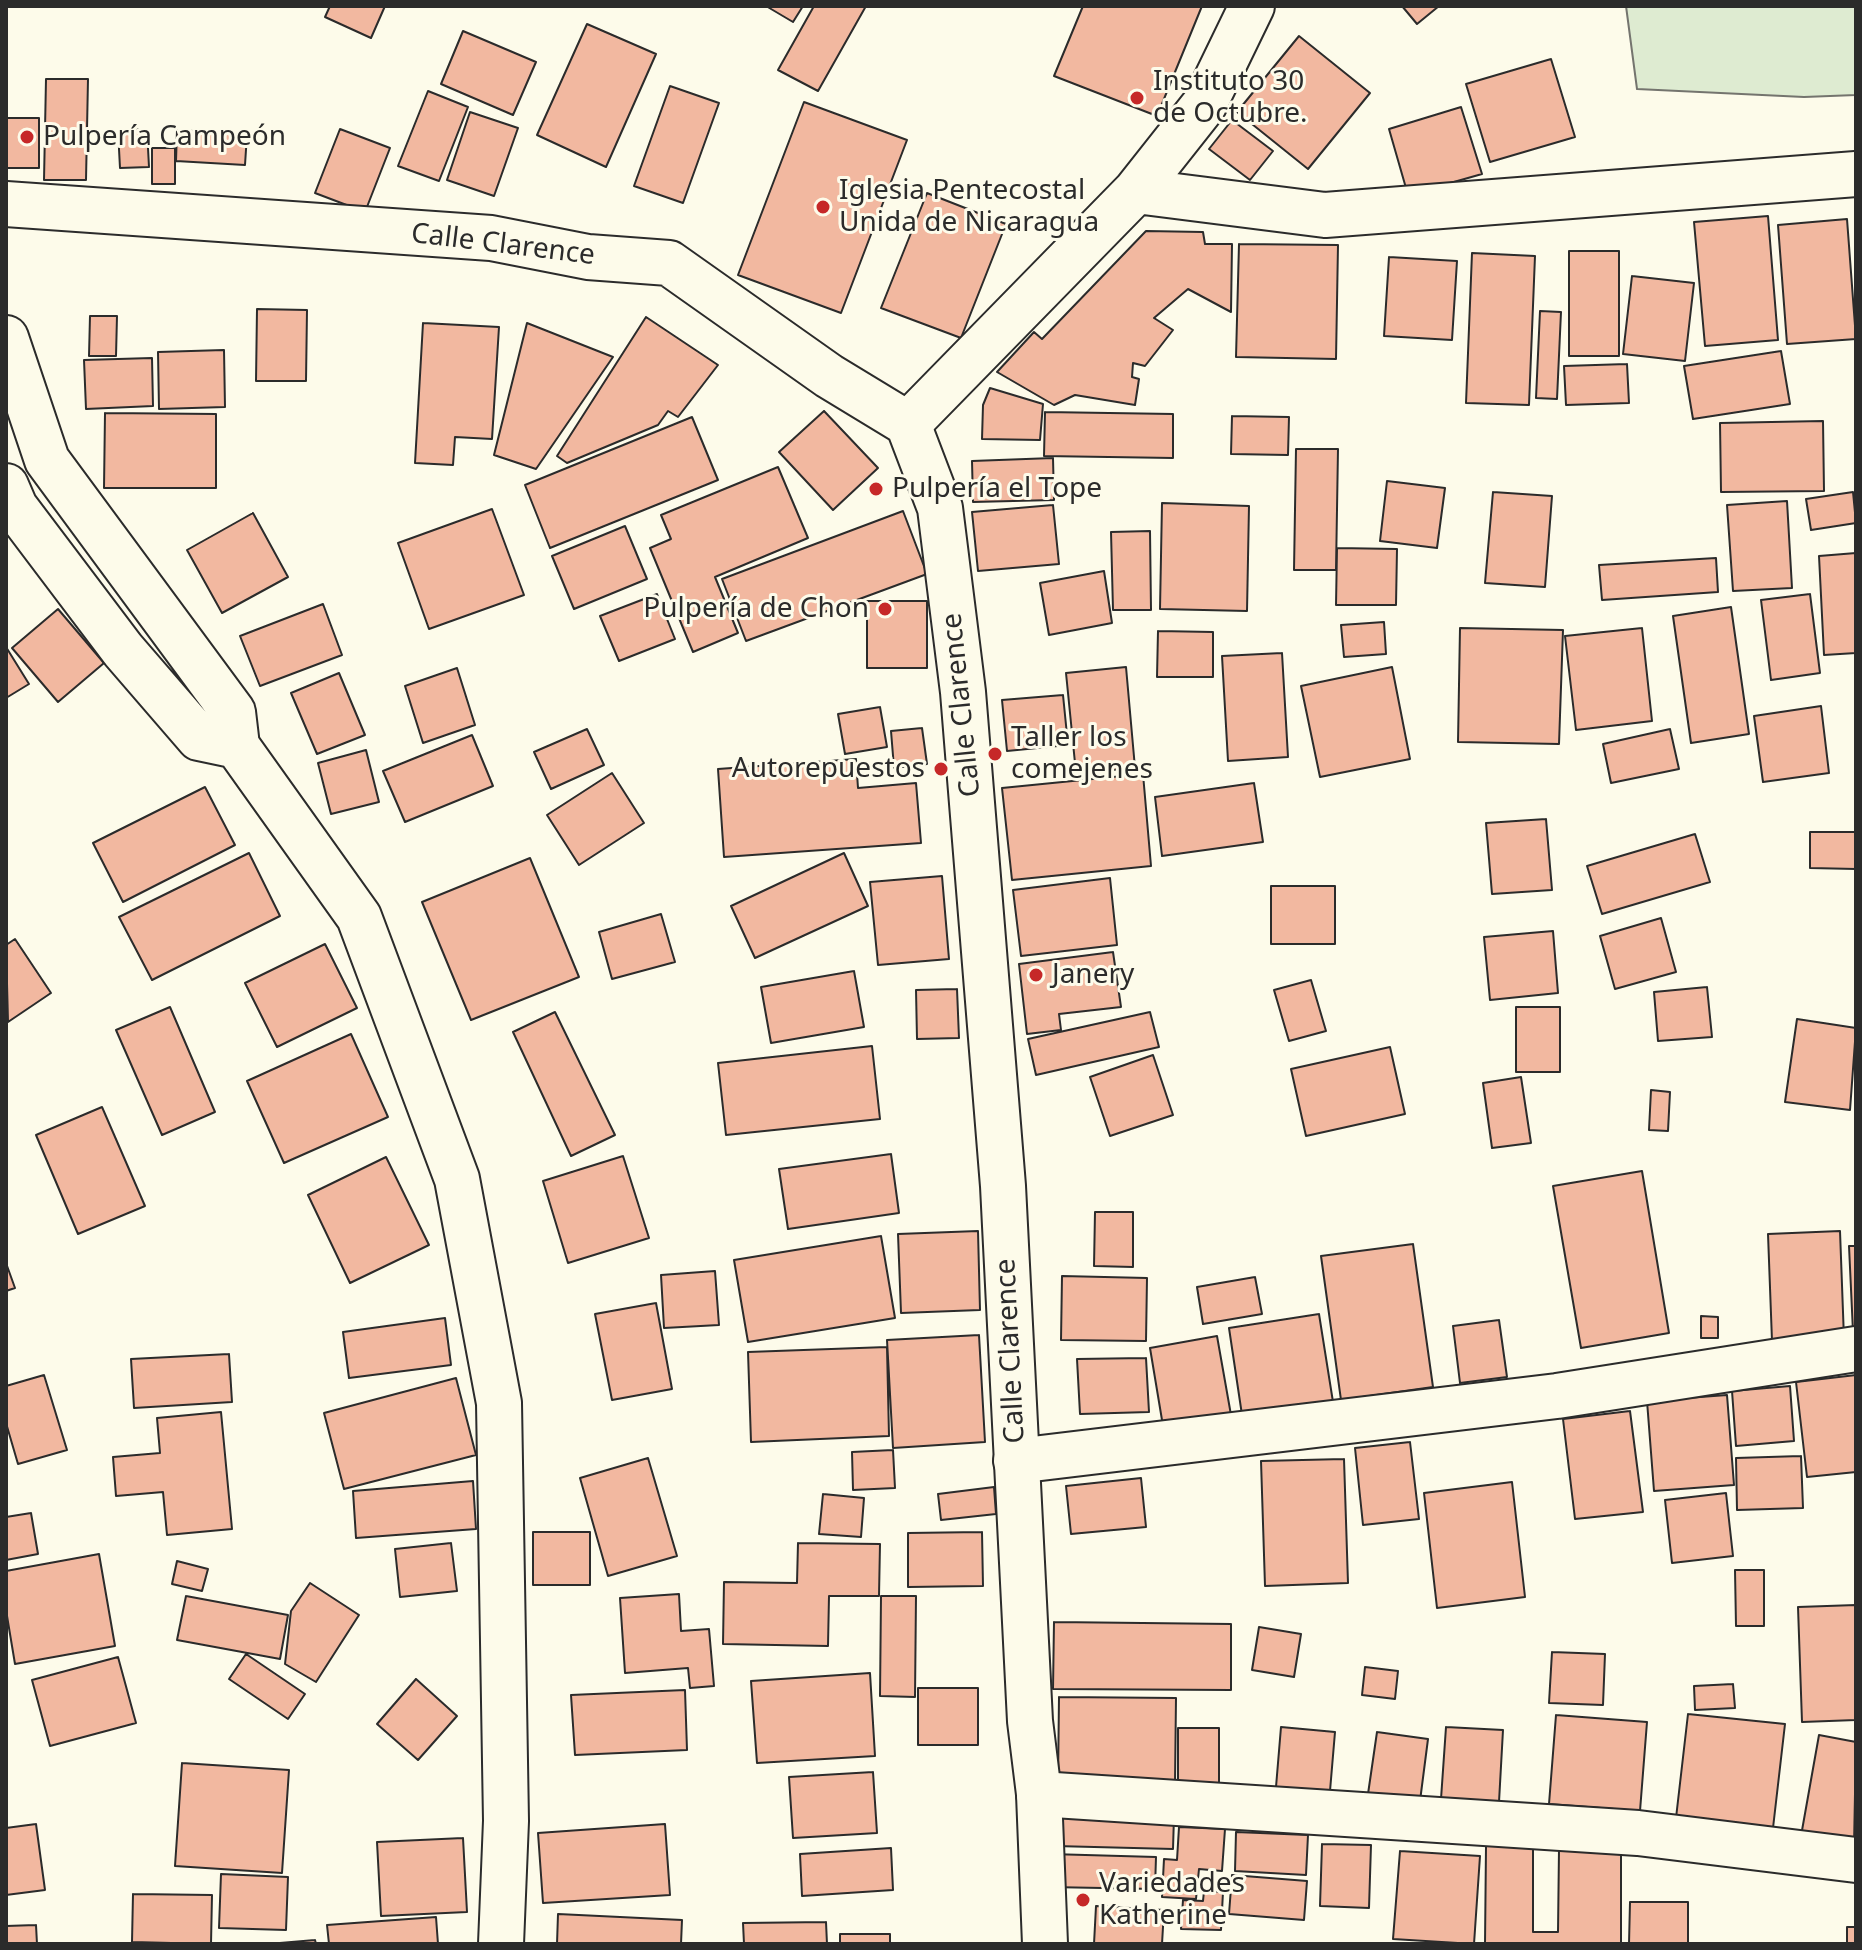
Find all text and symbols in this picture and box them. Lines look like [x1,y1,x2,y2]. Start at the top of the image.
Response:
place label: Instituto 30 de Octubre. [1153,65,1308,131]
marker: Instituto 30 de Octubre. [1128,89,1146,107]
place label: Pulpería Campeón [43,120,286,154]
marker: Pulpería Campeón [18,128,36,146]
place label: Iglesia Pentecostal Unida de Nicaragua [839,174,1099,240]
marker: Iglesia Pentecostal Unida de Nicaragua [814,198,832,216]
street label: Calle Clarence [409,217,597,273]
place label: Pulpería el Tope [892,472,1102,506]
marker: Pulpería el Tope [867,480,885,498]
place label: Pulpería de Chon [643,592,869,626]
marker: Pulpería de Chon [876,600,894,618]
street label: Calle Clarence [936,611,988,799]
place label: Taller los comejenes [1011,721,1153,787]
marker: Taller los comejenes [986,745,1004,763]
place label: Autorepuestos [732,752,925,786]
marker: Autorepuestos [932,760,950,778]
place label: Janery [1052,958,1134,992]
marker: Janery [1027,966,1045,984]
street label: Calle Clarence [989,1258,1033,1444]
place label: Variedades Katherine [1099,1867,1245,1933]
marker: Variedades Katherine [1074,1891,1092,1909]

